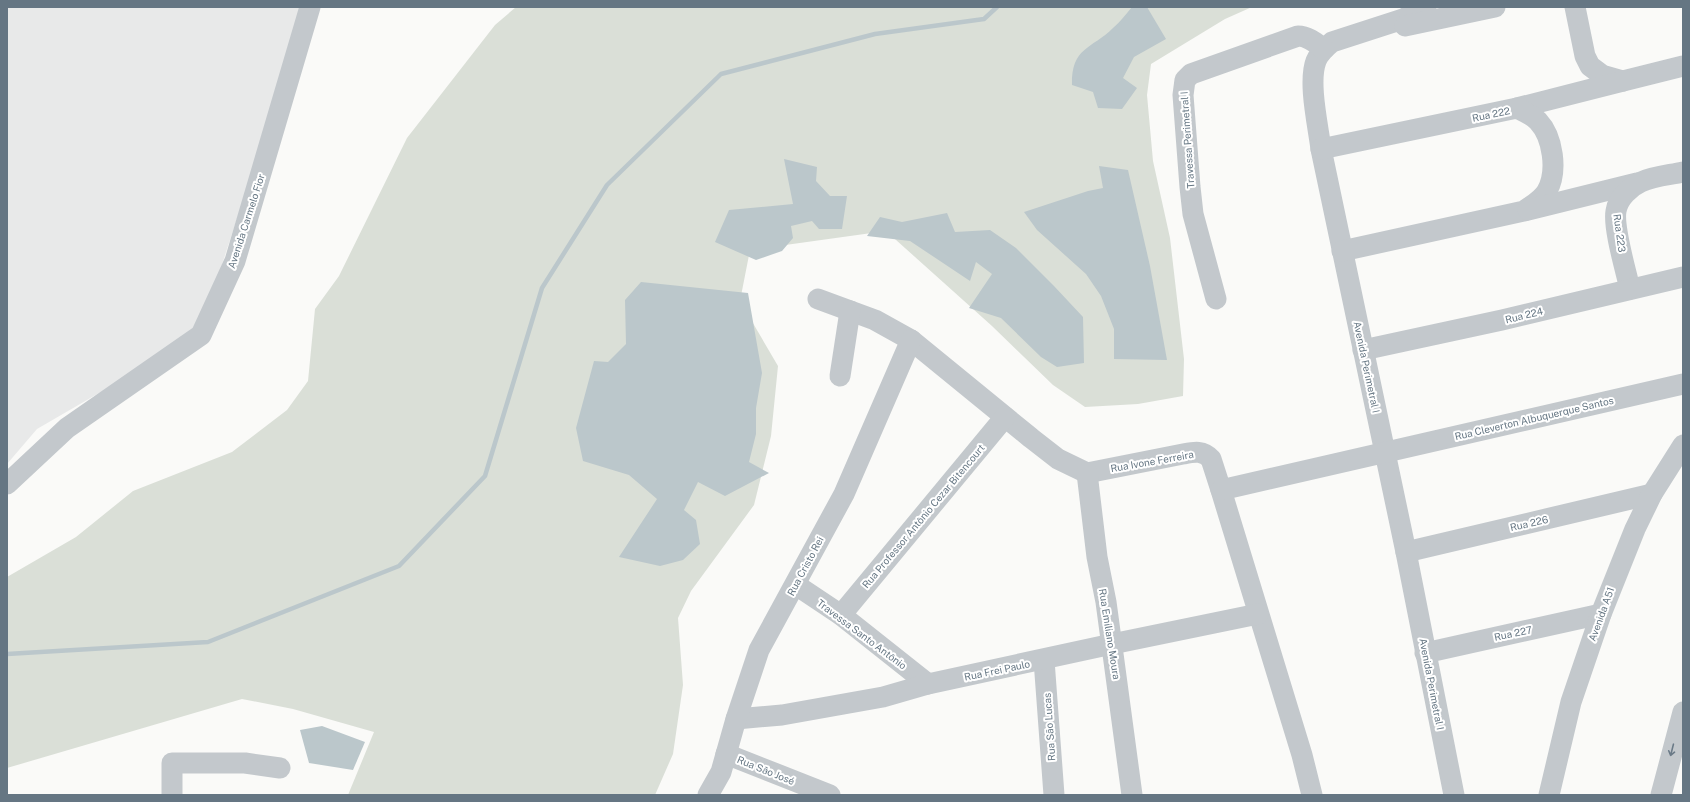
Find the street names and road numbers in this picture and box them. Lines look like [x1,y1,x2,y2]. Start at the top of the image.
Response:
street label: Travessa Perimetral I [1178,91,1196,189]
street label: Rua 222 [1471,104,1511,124]
street label: Avenida Carmelo Fior [225,172,267,270]
street label: Rua 223 [1611,213,1629,253]
street label: Rua 224 [1504,305,1544,325]
street label: Avenida Perimetral I [1351,320,1383,414]
street label: Rua Cleverton Albuquerque Santos [1453,394,1615,442]
street label: Rua Professor Antônio Cezar Bitencourt [859,442,987,590]
street label: Rua Ivone Ferreira [1109,448,1195,474]
street label: Rua 226 [1509,513,1549,533]
street label: Rua Cristo Rei [784,534,826,598]
street label: Avenida A51 [1586,585,1616,643]
street label: Rua Emiliano Moura [1097,588,1123,680]
street label: Travessa Santo Antônio [815,596,909,672]
street label: Rua 227 [1493,623,1533,643]
street label: Avenida Perimetral I [1417,637,1447,731]
street label: Rua Frei Paulo [963,657,1031,683]
street label: Rua São Lucas [1041,693,1057,761]
street label: Rua São José [736,753,797,787]

